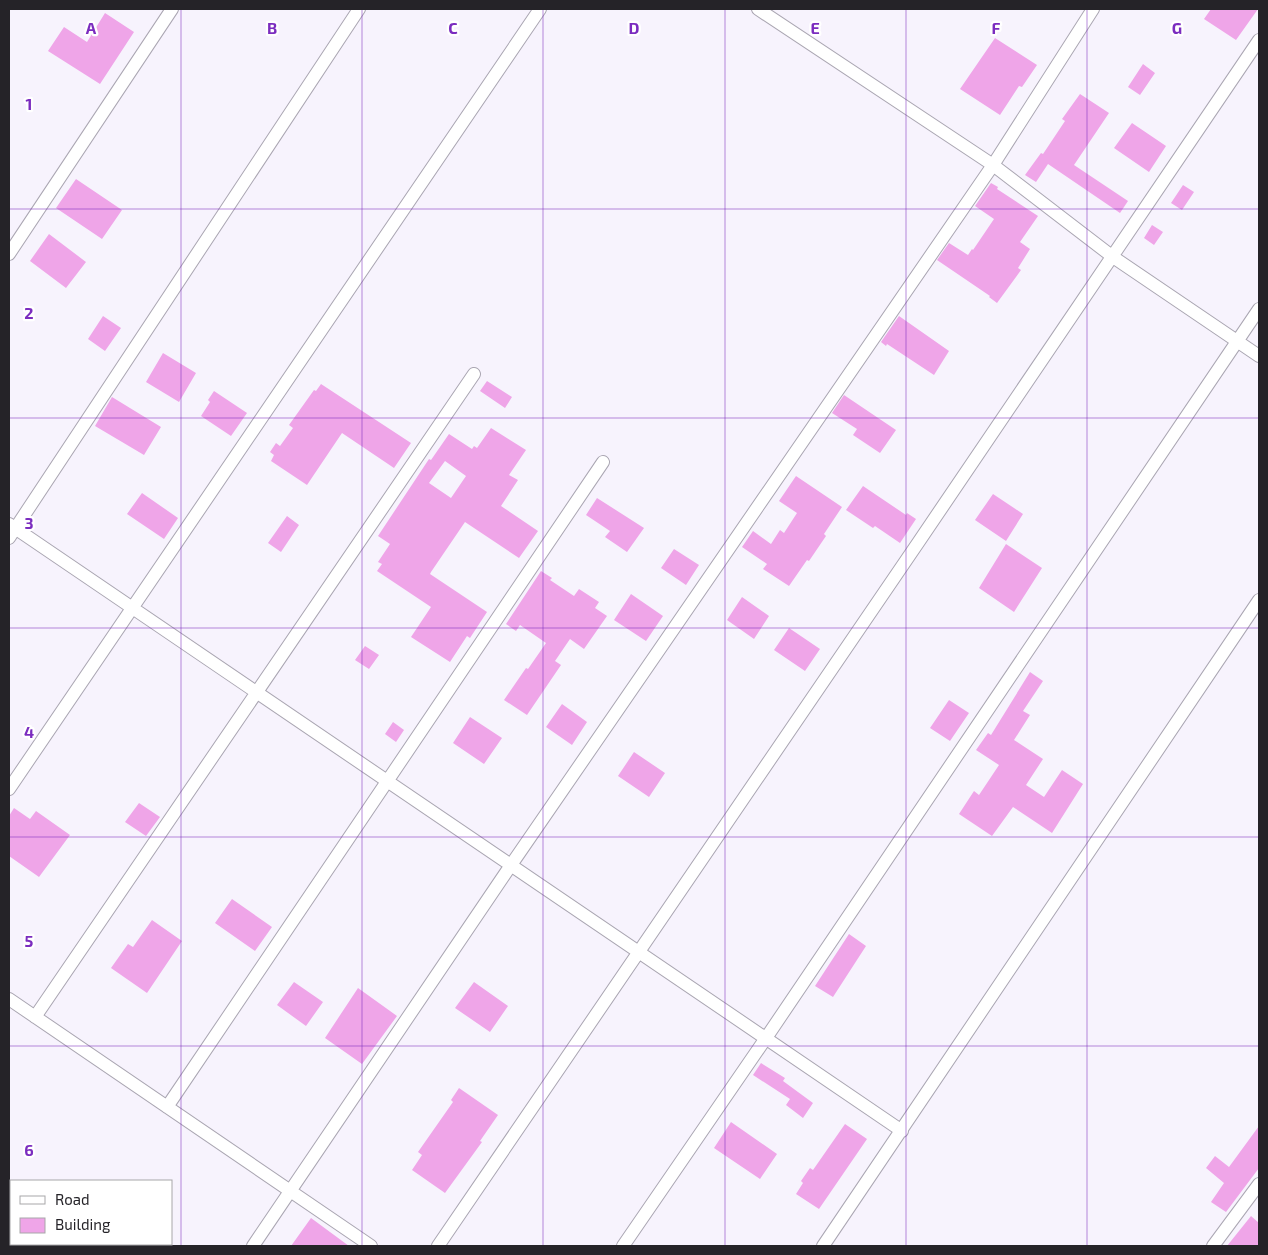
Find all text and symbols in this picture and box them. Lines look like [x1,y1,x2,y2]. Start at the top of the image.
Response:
text: A [86,18,97,37]
text: B [267,18,277,37]
text: C [448,18,458,37]
text: D [629,18,640,37]
text: E [810,18,820,37]
text: F [992,18,1001,37]
text: G [1172,18,1182,37]
text: 1 [26,94,32,113]
text: 2 [24,303,34,322]
text: 3 [24,513,34,532]
text: 4 [24,722,34,741]
text: 5 [25,931,34,950]
text: 6 [24,1140,34,1159]
legend [10,1180,172,1245]
text: Road [55,1190,90,1208]
text: Building [55,1215,111,1233]

